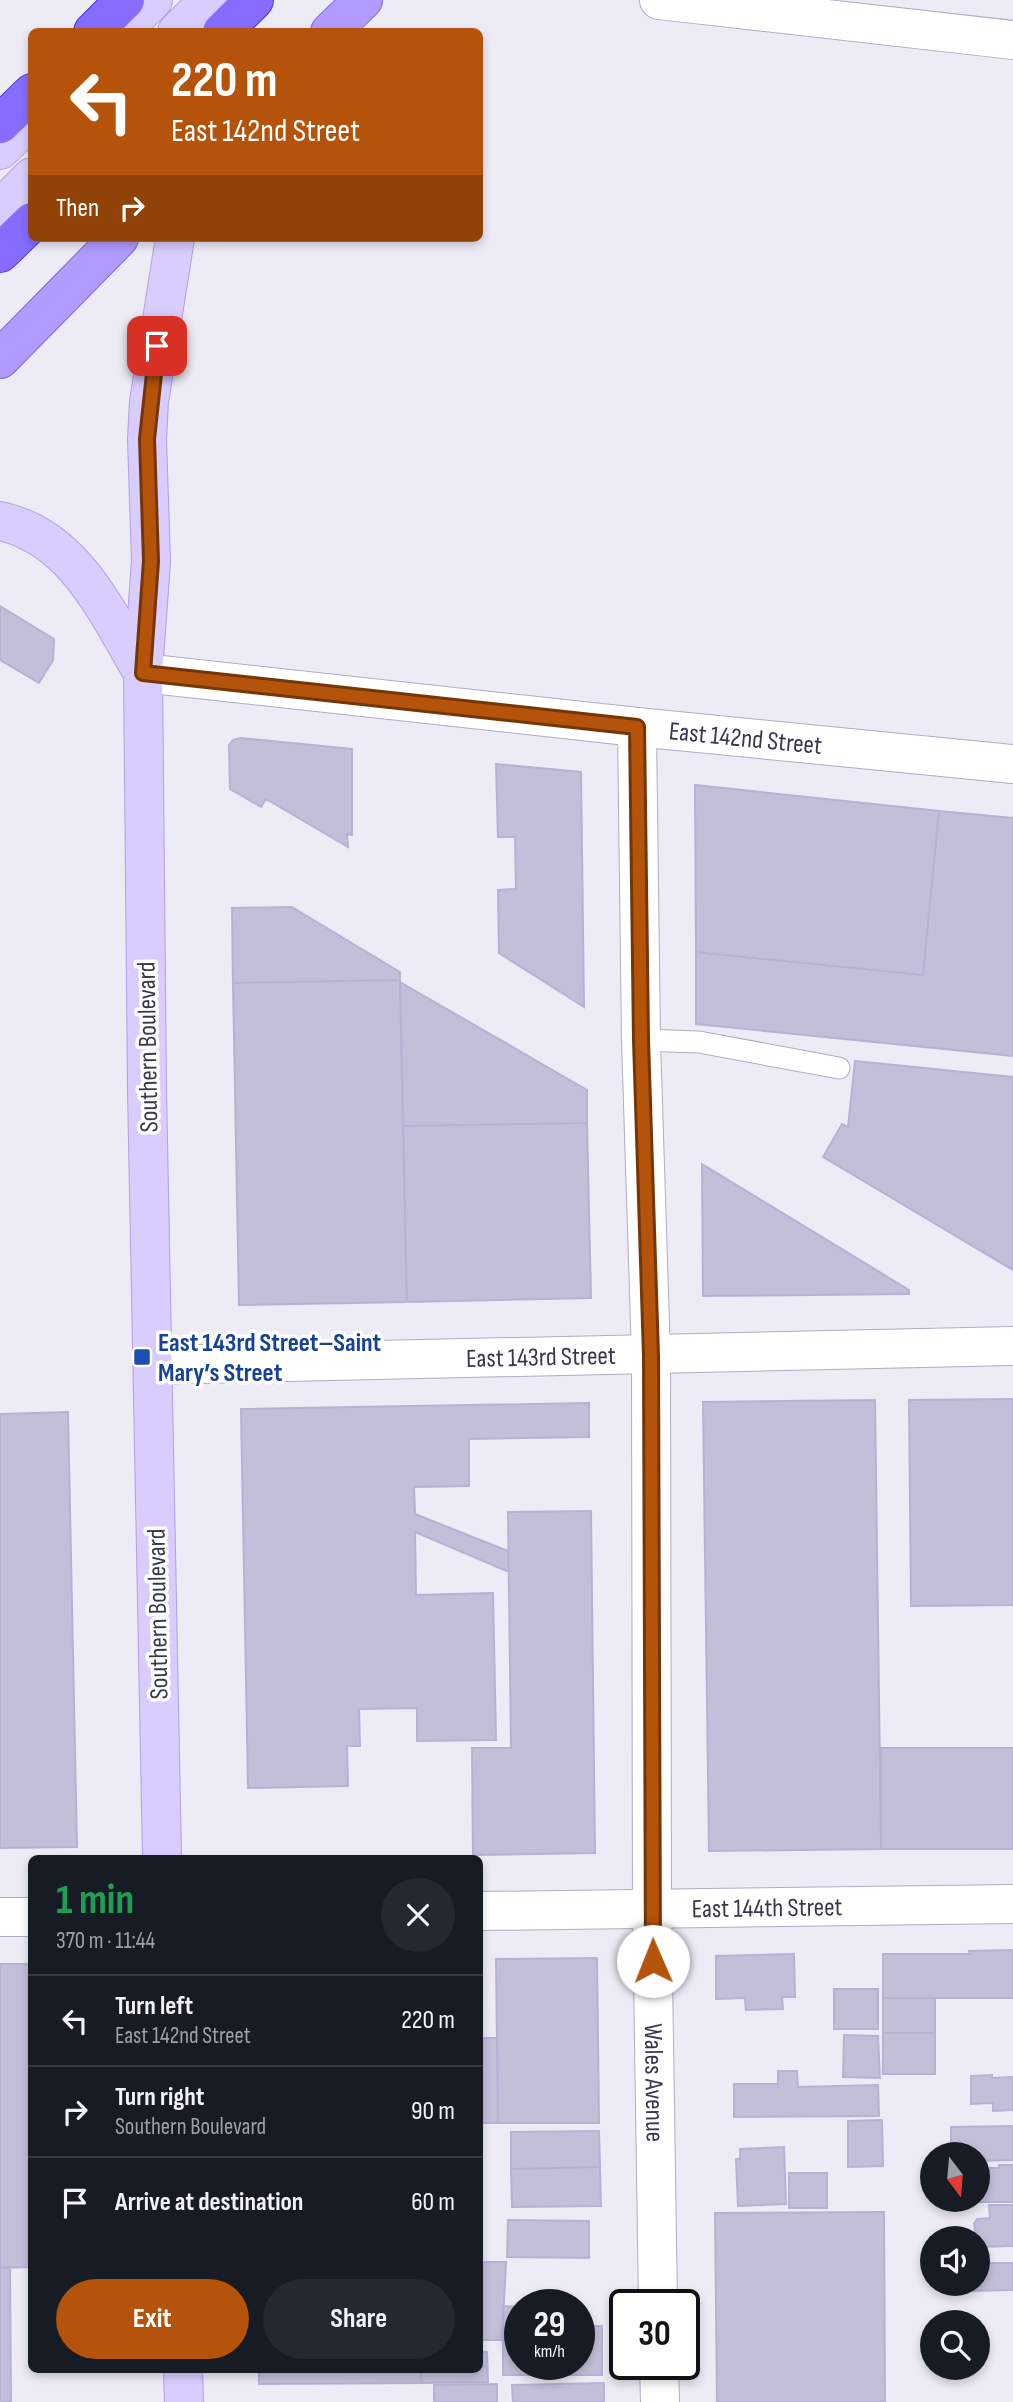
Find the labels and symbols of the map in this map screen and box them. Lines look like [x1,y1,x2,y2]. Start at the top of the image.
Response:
pin [127,316,187,376]
street label: East 142nd Street [667,716,823,762]
street label: Southern Boulevard [132,961,165,1133]
place label: East 143rd Street–Saint Mary’s Street [158,1328,382,1389]
street label: East 143rd Street [466,1341,616,1375]
marker: East 143rd Street–Saint Mary’s Street [132,1347,152,1367]
street label: Southern Boulevard [142,1528,175,1700]
street label: East 144th Street [691,1892,843,1925]
position arrow [616,1924,690,1998]
street label: Wales Avenue [637,2023,670,2142]
north arrow [920,2142,990,2212]
speed limit sign: 30 [609,2289,700,2380]

